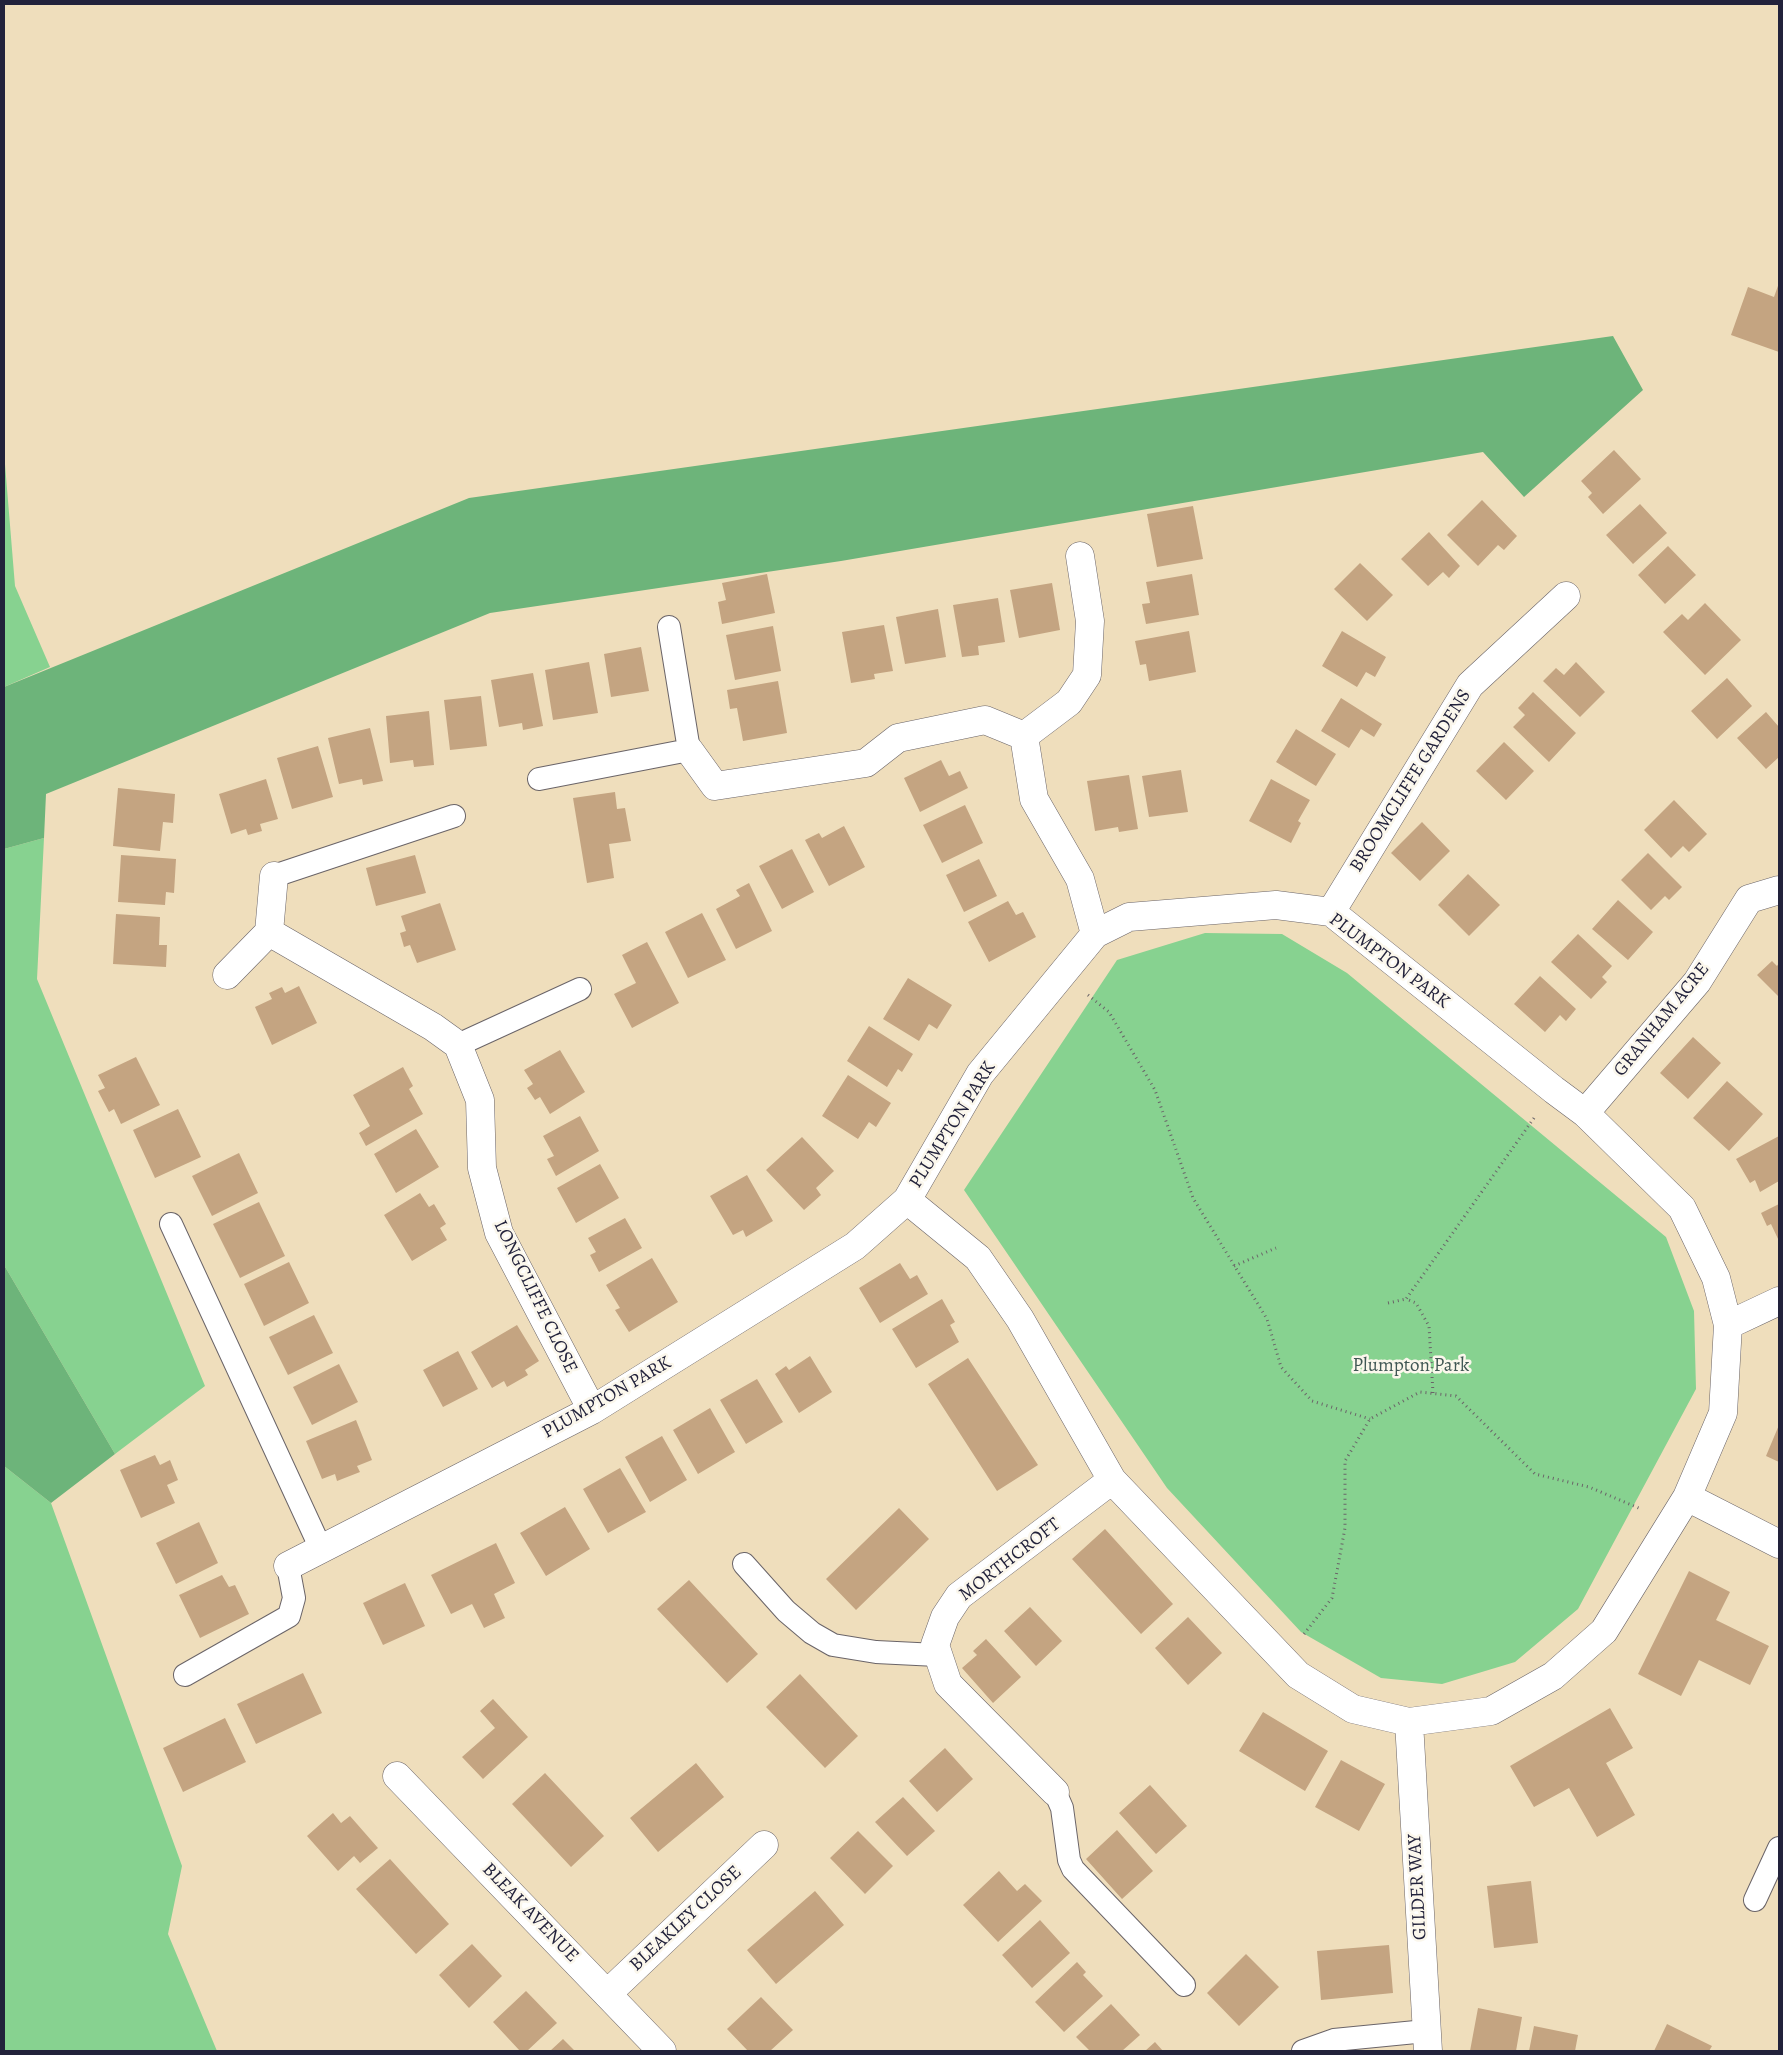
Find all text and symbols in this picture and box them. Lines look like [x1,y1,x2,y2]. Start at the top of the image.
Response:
street label: BROOMCLIFFE GARDENS [1345,685,1477,877]
street label: PLUMPTON PARK [1324,908,1454,1014]
street label: GRANHAM ACRE [1609,959,1715,1081]
street label: PLUMPTON PARK [905,1057,1001,1193]
street label: LONGCLIFFE CLOSE [488,1217,582,1377]
street label: PLUMPTON PARK [539,1352,675,1444]
park label: Plumpton Park [1353,1355,1469,1377]
street label: MORTHCROFT [955,1513,1065,1607]
street label: GILDER WAY [1404,1833,1432,1941]
street label: BLEAK AVENUE [477,1858,583,1968]
street label: BLEAKLEY CLOSE [625,1861,747,1977]

